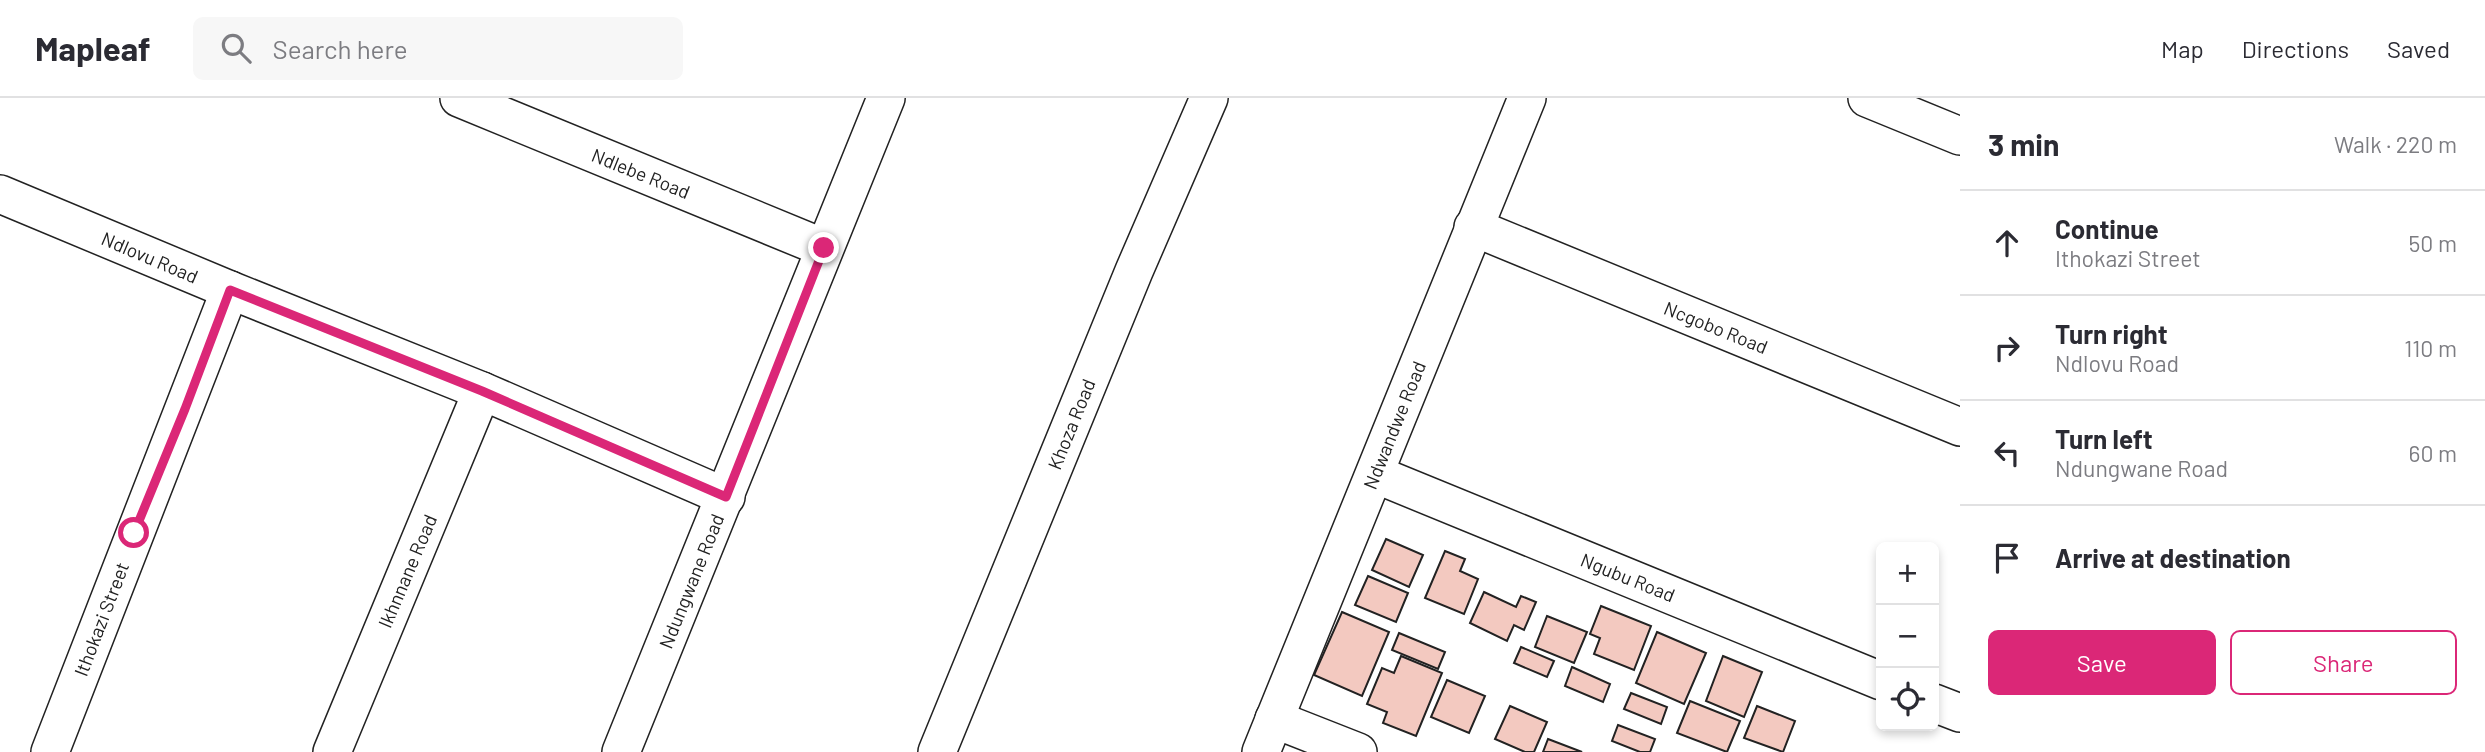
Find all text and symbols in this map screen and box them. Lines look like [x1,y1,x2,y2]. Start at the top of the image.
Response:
search box [193,17,683,80]
text: Mapleaf [35,28,151,68]
icon: search [217,29,255,67]
text: Search here [273,33,408,64]
text: Map [2161,34,2204,63]
text: Directions [2242,34,2349,63]
text: Saved [2387,34,2450,63]
text: 3 min [1988,126,2059,162]
text: Walk · 220 m [2334,130,2457,158]
street label: Ndlebe Road [589,143,693,203]
text: Continue [2055,213,2159,244]
icon: ahead [1988,224,2026,262]
street label: Ndlovu Road [98,226,202,288]
text: 50 m [2409,229,2457,257]
route end [808,232,839,263]
text: Ithokazi Street [2055,244,2201,272]
street label: Ncgobo Road [1661,296,1771,358]
text: Turn right [2055,318,2168,349]
icon: right [1988,329,2026,367]
text: 110 m [2404,334,2457,362]
text: Ndlovu Road [2055,349,2179,377]
street label: Ndwandwe Road [1358,358,1430,492]
street label: Khoza Road [1042,375,1100,473]
text: Turn left [2055,423,2153,454]
icon: left [1988,434,2026,472]
text: 60 m [2409,439,2457,467]
text: Ndungwane Road [2055,454,2228,482]
street label: Ndungwane Road [654,510,728,652]
street label: Ikhnnane Road [373,511,441,631]
route start [118,517,149,548]
icon: arrive [1988,539,2026,577]
map controls [1876,542,1939,731]
button: + [1876,542,1939,605]
text: Arrive at destination [2055,542,2291,573]
street label: Ngubu Road [1578,548,1678,606]
street label: Ithokazi Street [69,559,133,679]
button: − [1876,605,1939,668]
button: Save [1988,630,2216,695]
button: Share [2230,630,2457,695]
button: locate [1876,668,1939,731]

